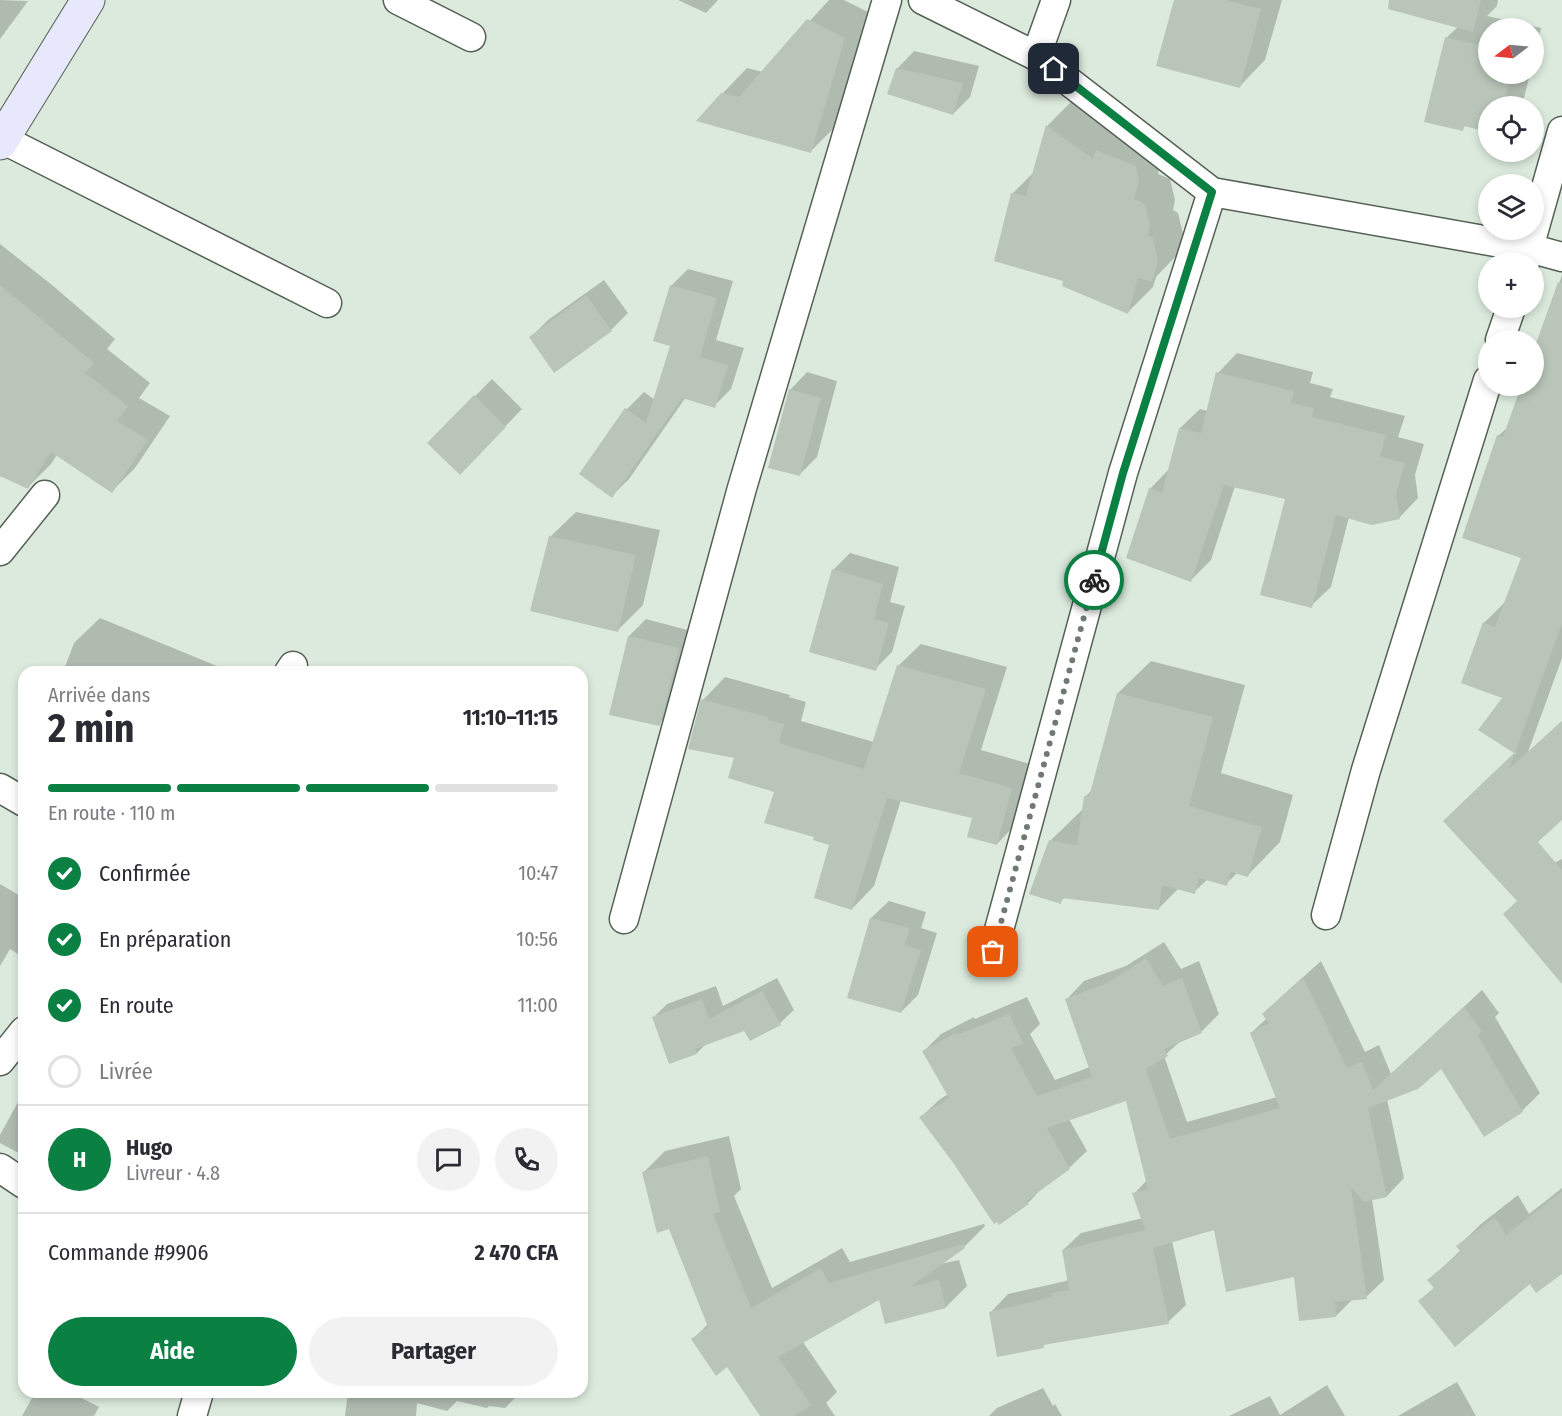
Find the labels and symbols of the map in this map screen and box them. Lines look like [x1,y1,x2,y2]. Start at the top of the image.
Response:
north arrow [1478,18,1544,84]
pin [1028,43,1079,94]
courier [1064,550,1124,610]
pin [967,926,1018,977]

